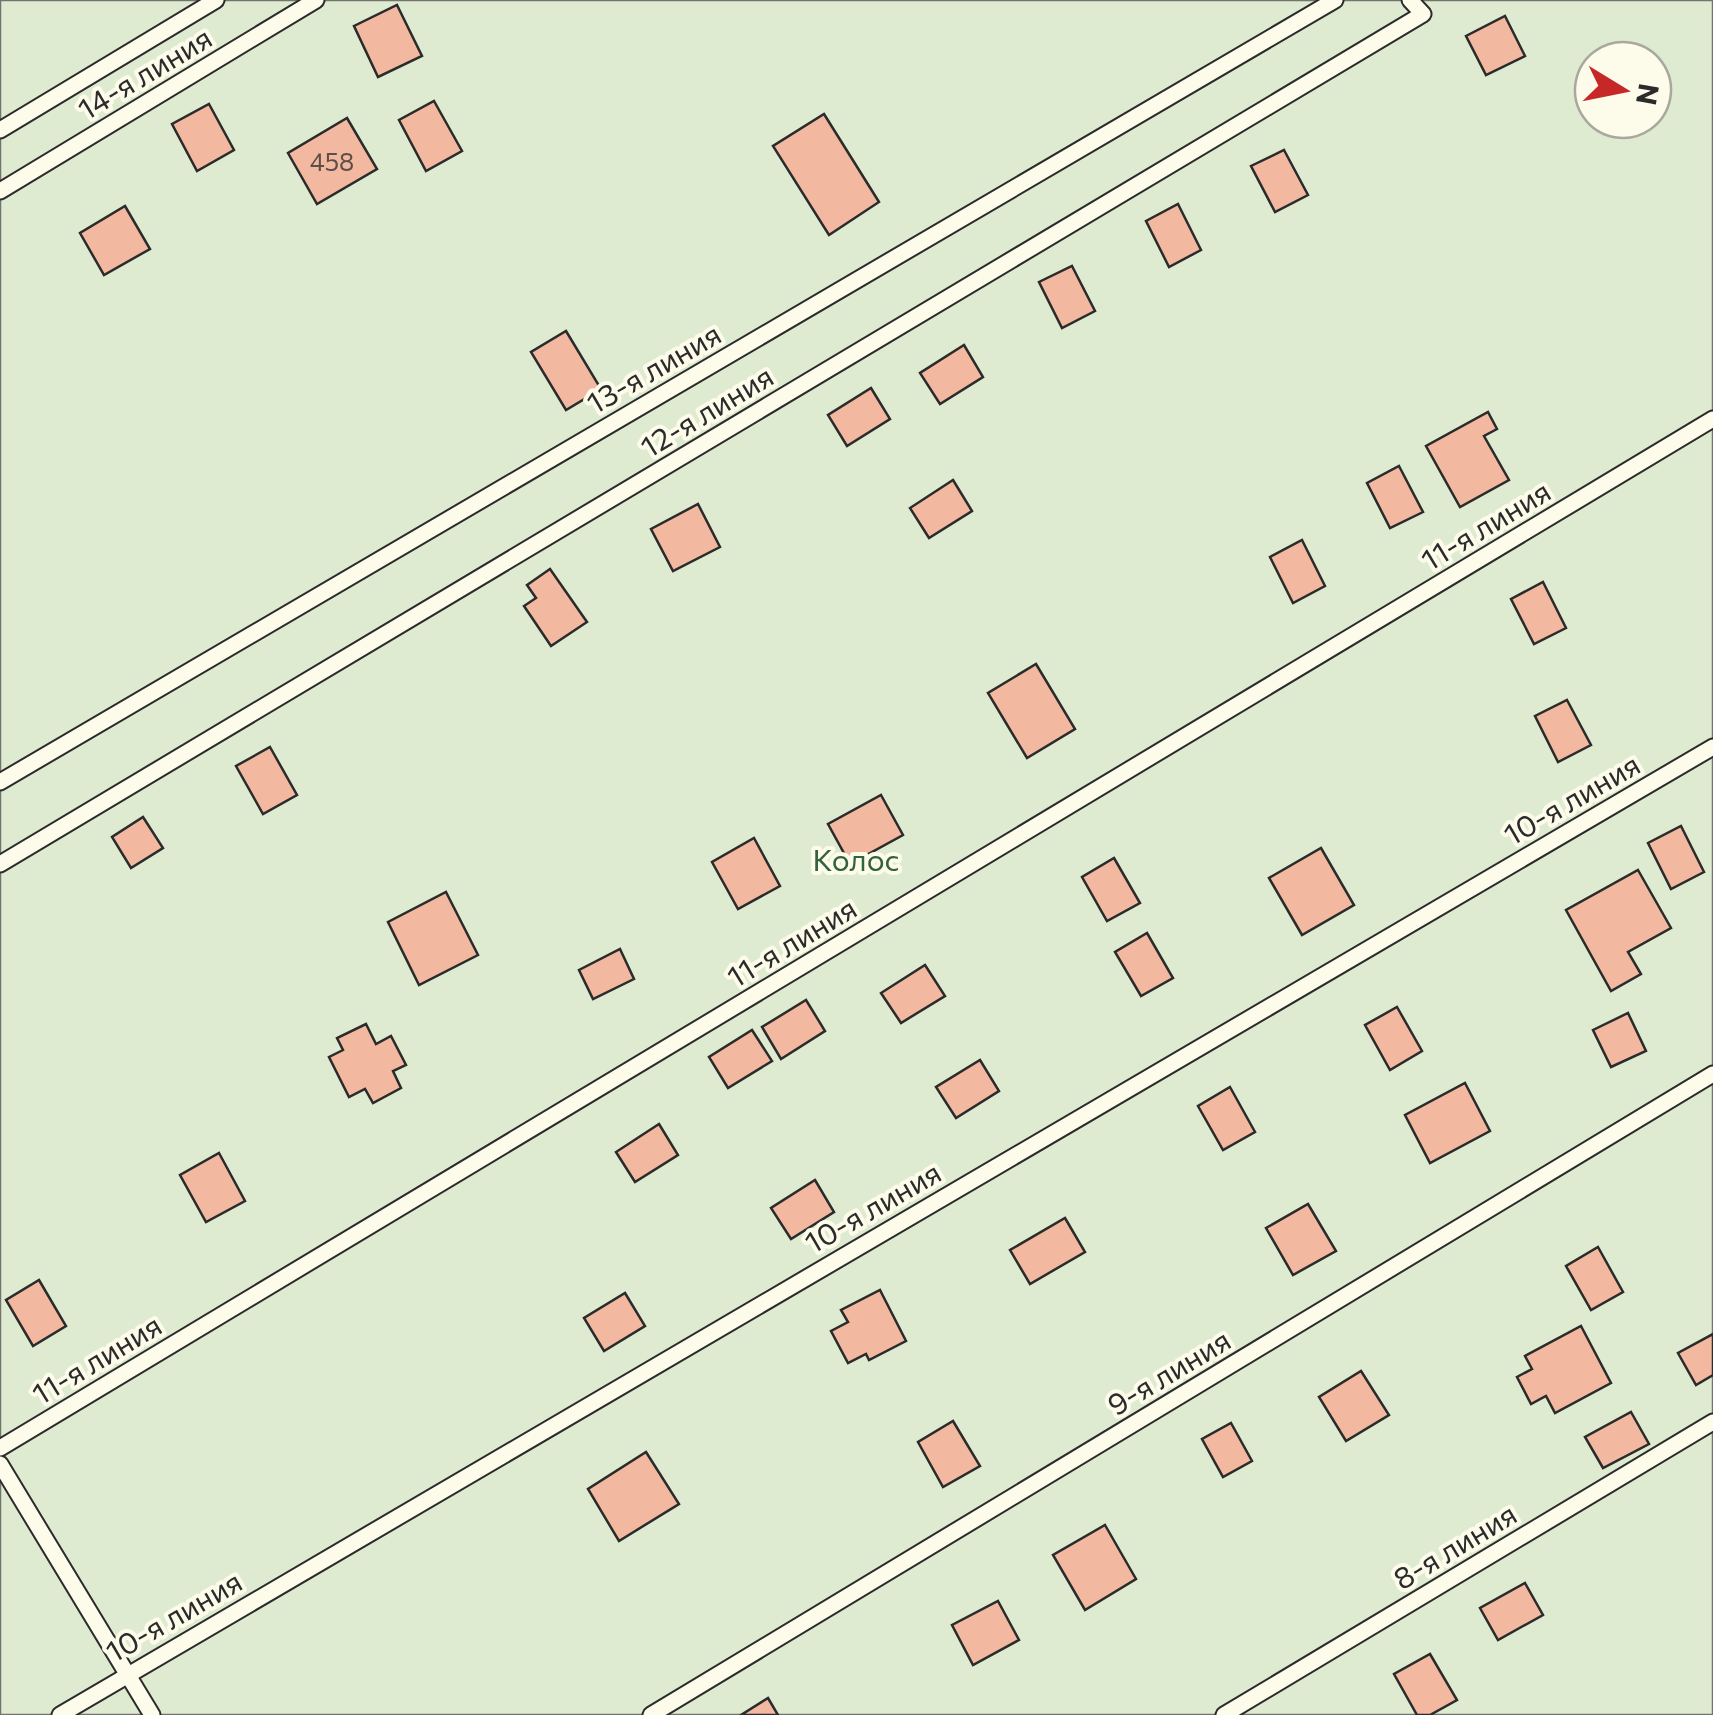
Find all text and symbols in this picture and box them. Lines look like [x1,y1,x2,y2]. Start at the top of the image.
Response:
street label: 14-я линия [70,18,218,126]
north arrow [1573,40,1673,140]
text: N [1630,81,1667,108]
house number: 458 [310,146,354,176]
street label: 13-я линия [579,314,727,420]
street label: 12-я линия [633,356,779,464]
street label: 11-я линия [1414,471,1556,577]
street label: 10-я линия [1496,744,1646,852]
park label: Колос [813,840,899,877]
street label: 11-я линия [720,888,862,994]
street label: 10-я линия [797,1152,947,1260]
street label: 11-я линия [25,1305,167,1411]
street label: 9-я линия [1100,1320,1236,1422]
street label: 8-я линия [1386,1494,1522,1596]
street label: 10-я линия [98,1561,248,1669]

